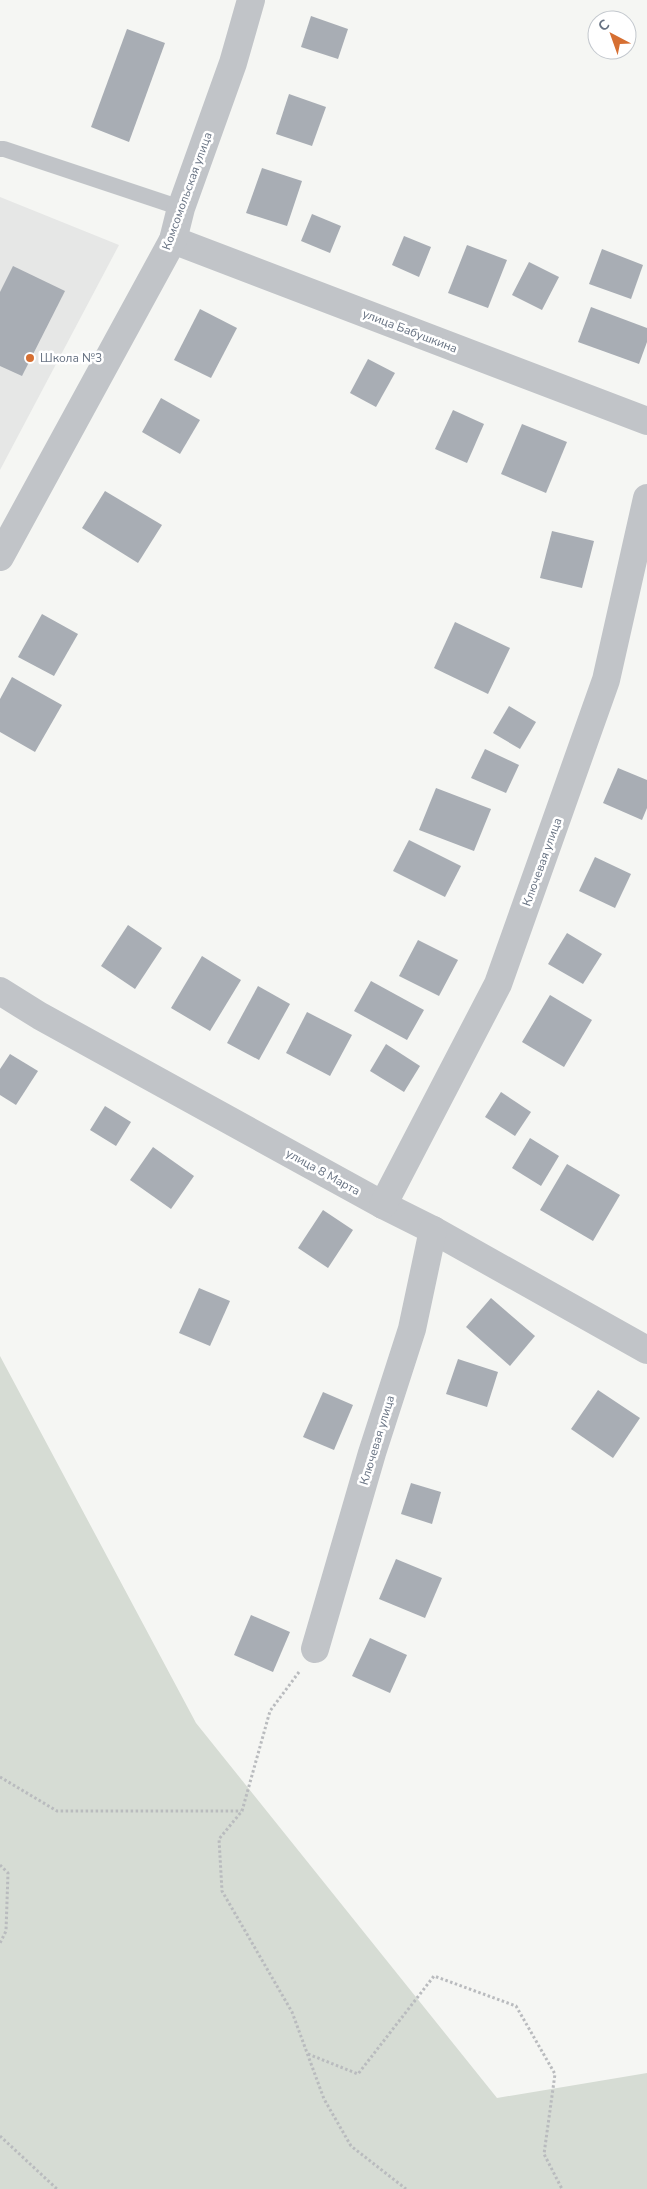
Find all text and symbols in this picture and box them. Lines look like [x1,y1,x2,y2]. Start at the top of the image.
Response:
north arrow [587,10,637,60]
text: С [594,15,614,36]
street label: Комсомольская улица [158,130,216,252]
street label: улица Бабушкина [360,306,460,356]
place label: Школа №3 [40,350,102,366]
marker: Школа №3 [24,352,36,364]
street label: Ключевая улица [519,816,565,908]
street label: улица 8 Марта [283,1145,363,1199]
street label: Ключевая улица [356,1393,398,1487]

